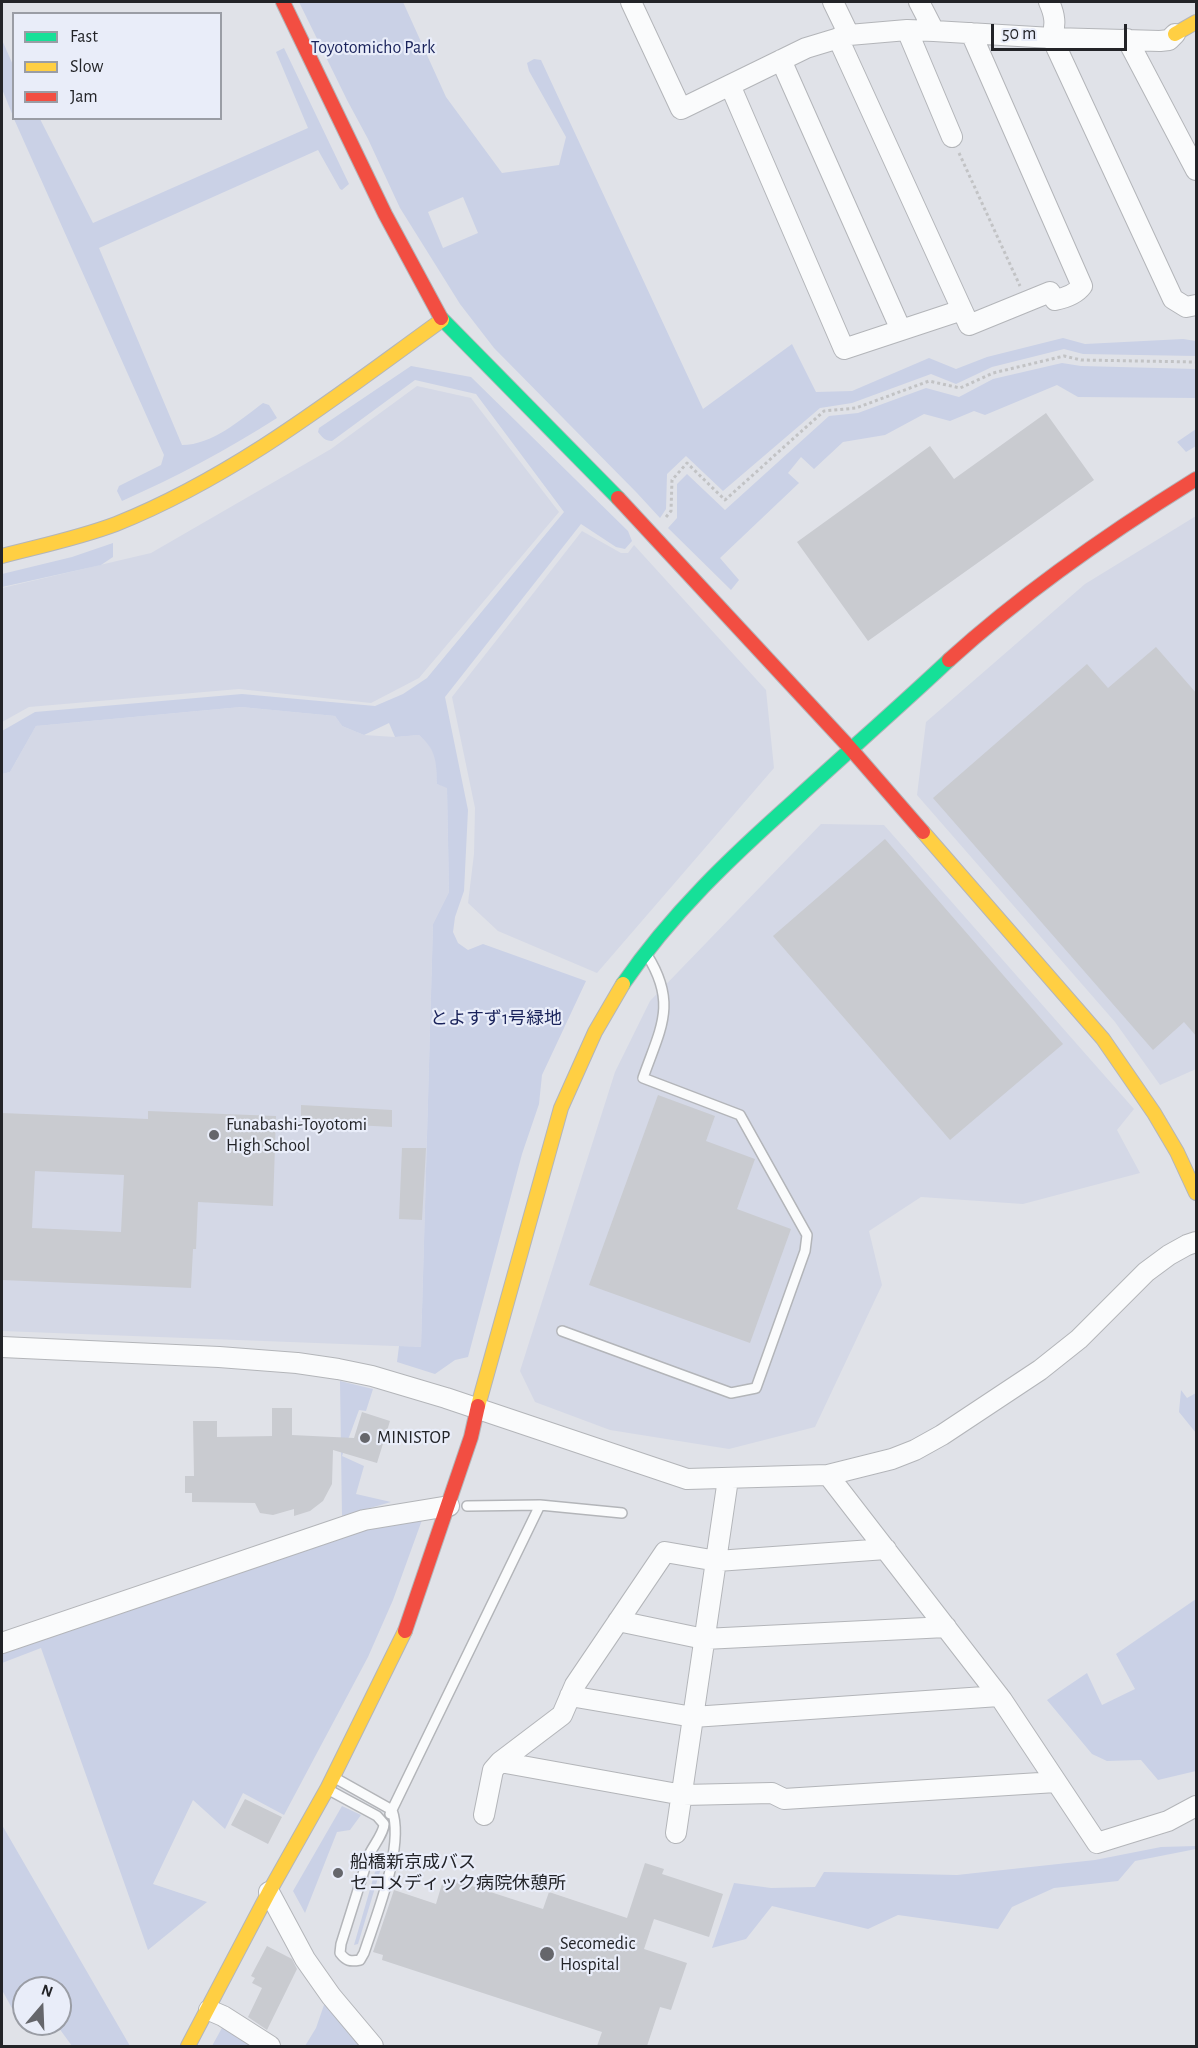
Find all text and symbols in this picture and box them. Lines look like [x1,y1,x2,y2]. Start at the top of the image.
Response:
legend [12,12,222,120]
scale bar [994,12,1130,50]
text: 50 m [1002,25,1036,43]
text: Fast [70,28,98,46]
park label: Toyotomicho Park [311,37,435,59]
text: Slow [70,58,103,76]
text: Jam [70,88,98,106]
park label: とよすず1号緑地 [430,1008,562,1030]
place label: Funabashi-Toyotomi High School [226,1114,367,1156]
marker: Funabashi-Toyotomi High School [207,1128,221,1142]
place label: MINISTOP [377,1427,450,1449]
marker: MINISTOP [358,1431,372,1445]
place label: 船橋新京成バス セコメディック病院休憩所 [350,1852,566,1894]
marker: 船橋新京成バス セコメディック病院休憩所 [331,1866,345,1880]
place label: Secomedic Hospital [560,1933,635,1976]
marker: Secomedic Hospital [538,1945,556,1963]
north arrow [12,1976,72,2036]
text: N [39,1981,55,2000]

